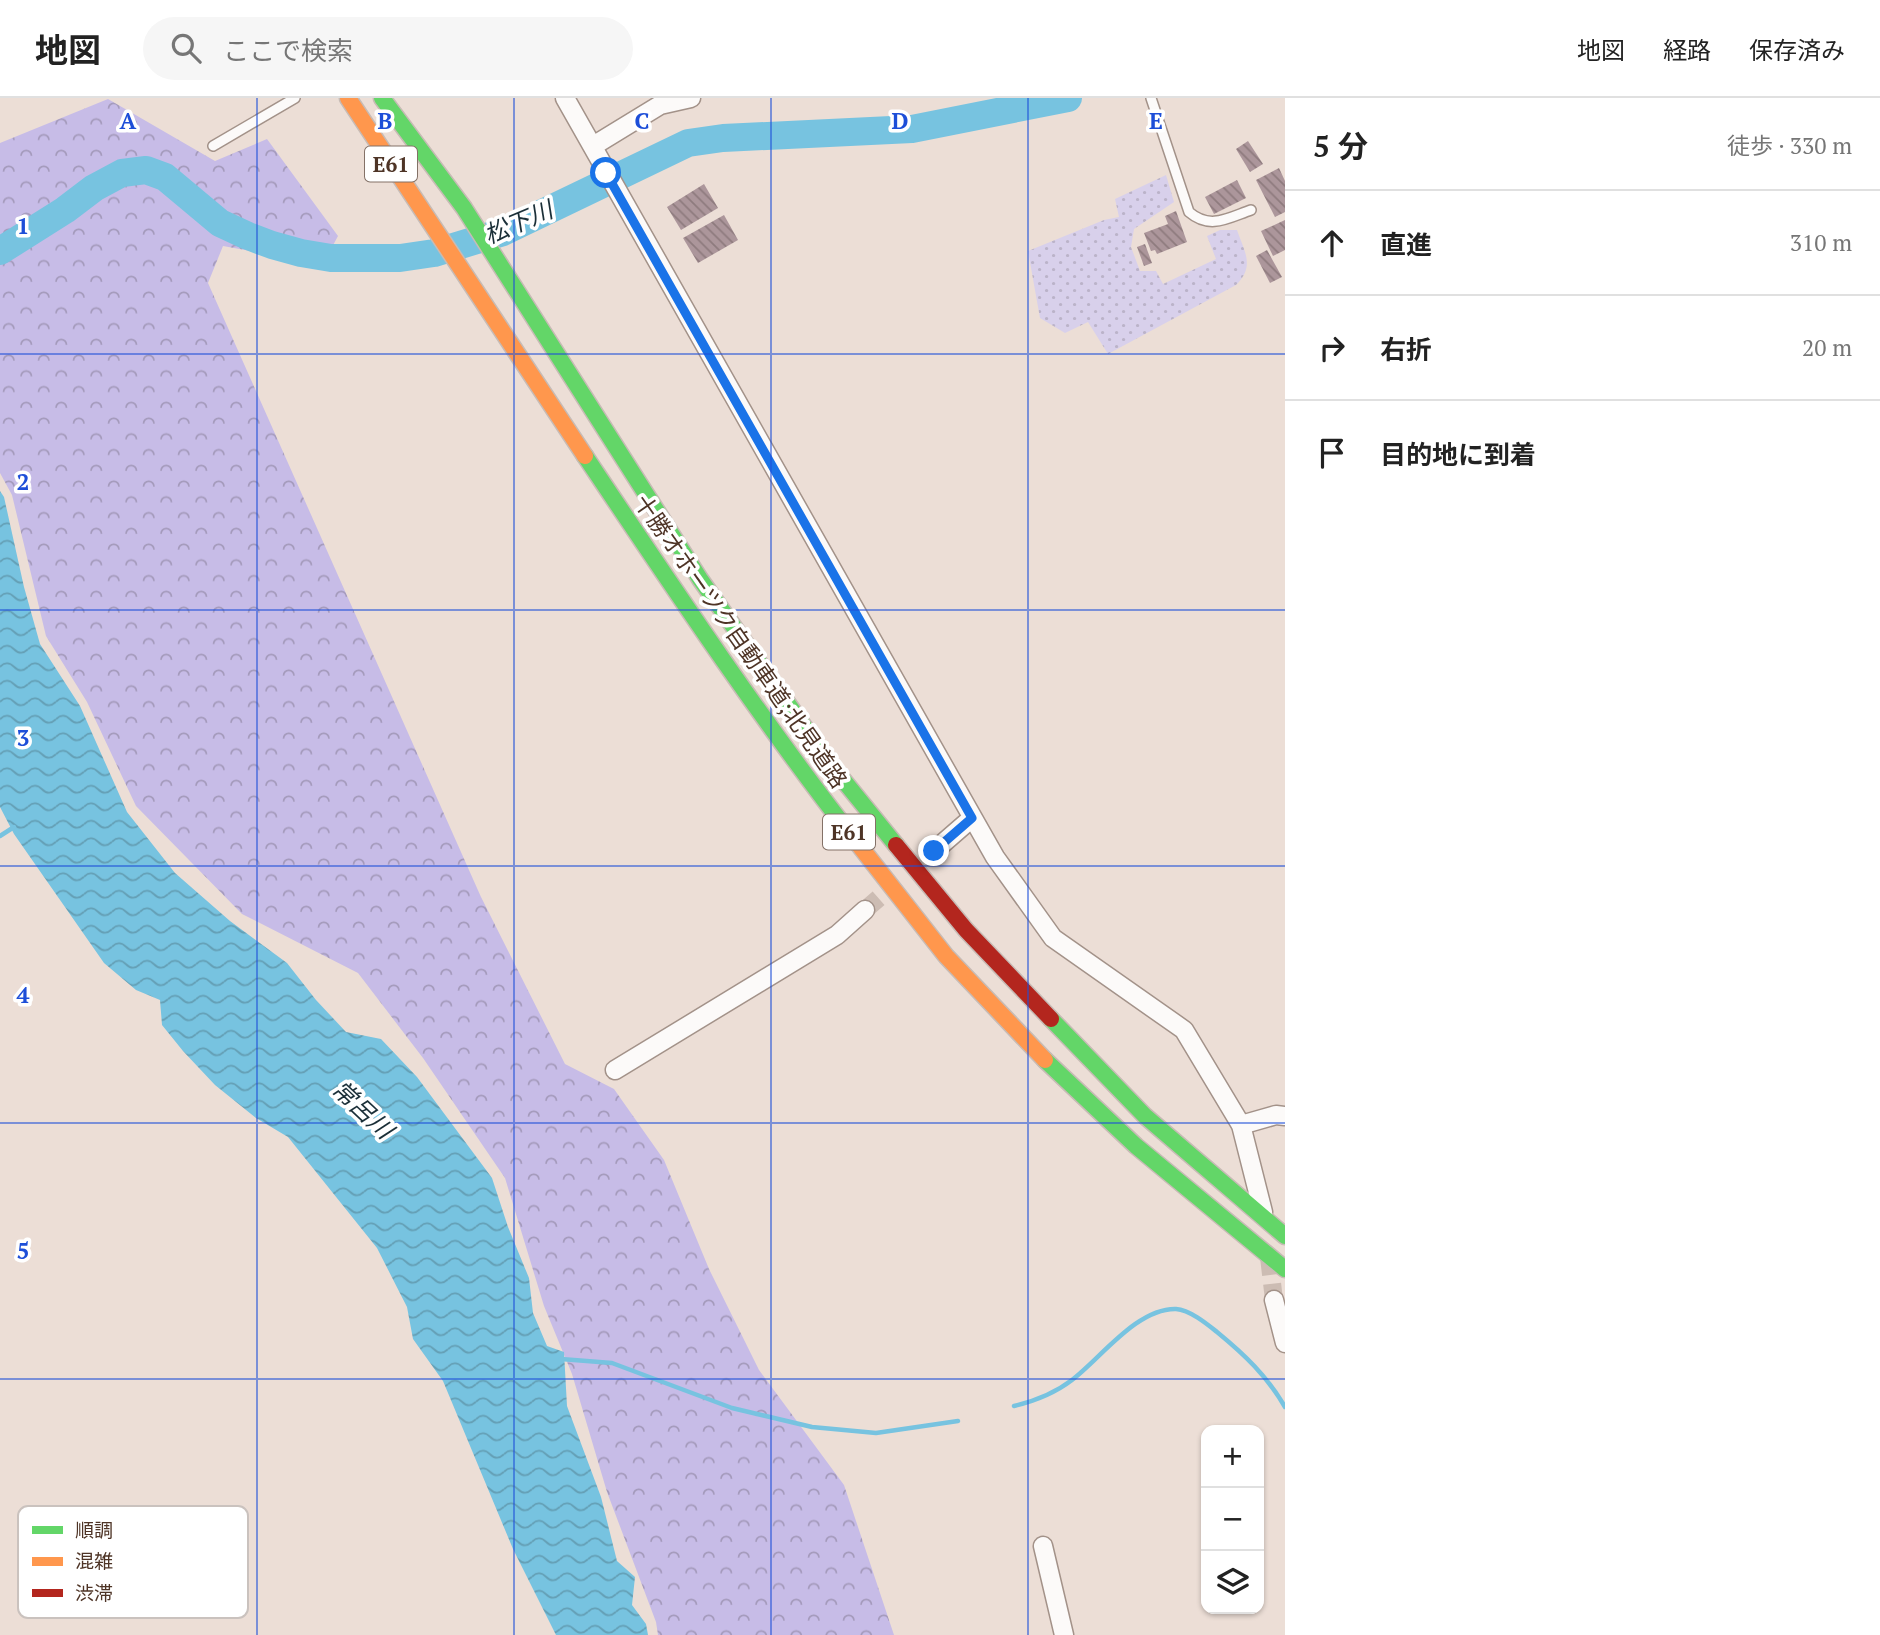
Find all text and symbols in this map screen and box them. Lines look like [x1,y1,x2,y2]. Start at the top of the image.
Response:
search box [143,17,633,80]
text: 地図 [35,28,101,71]
icon: search [167,29,205,67]
text: ここで検索 [223,33,353,67]
text: 地図 [1577,34,1625,66]
text: 経路 [1663,34,1711,66]
text: 保存済み [1749,34,1845,66]
text: A [120,105,137,136]
text: B [378,105,393,136]
text: C [635,105,650,136]
text: D [892,105,909,136]
text: E [1149,105,1163,136]
text: 5 分 [1313,126,1368,166]
text: 徒歩 · 330 m [1727,130,1852,161]
road number: E61 [365,146,417,182]
route start [590,157,621,188]
water label: 松下川 [479,192,560,251]
text: 1 [17,210,30,241]
icon: ahead [1313,224,1351,262]
text: 直進 [1380,227,1432,261]
text: 310 m [1790,227,1852,258]
icon: right [1313,329,1351,367]
text: 右折 [1380,332,1432,366]
text: 20 m [1802,332,1852,363]
icon: arrive [1313,434,1351,472]
text: 目的地に到着 [1380,437,1536,471]
text: 2 [17,466,30,497]
street label: 十勝オホーツク自動車道;北見道路 [627,488,855,794]
text: 3 [17,722,30,753]
road number: E61 [823,814,875,850]
route end [918,835,949,866]
text: 4 [17,979,30,1010]
water label: 常呂川 [326,1073,402,1147]
text: 5 [17,1235,30,1266]
map controls [1201,1425,1264,1614]
button: + [1201,1425,1264,1488]
button: − [1201,1488,1264,1551]
legend [18,1506,248,1618]
text: 順調 [75,1517,113,1542]
text: 混雑 [75,1548,113,1573]
button: layers [1201,1551,1264,1614]
text: 渋滞 [75,1580,113,1605]

